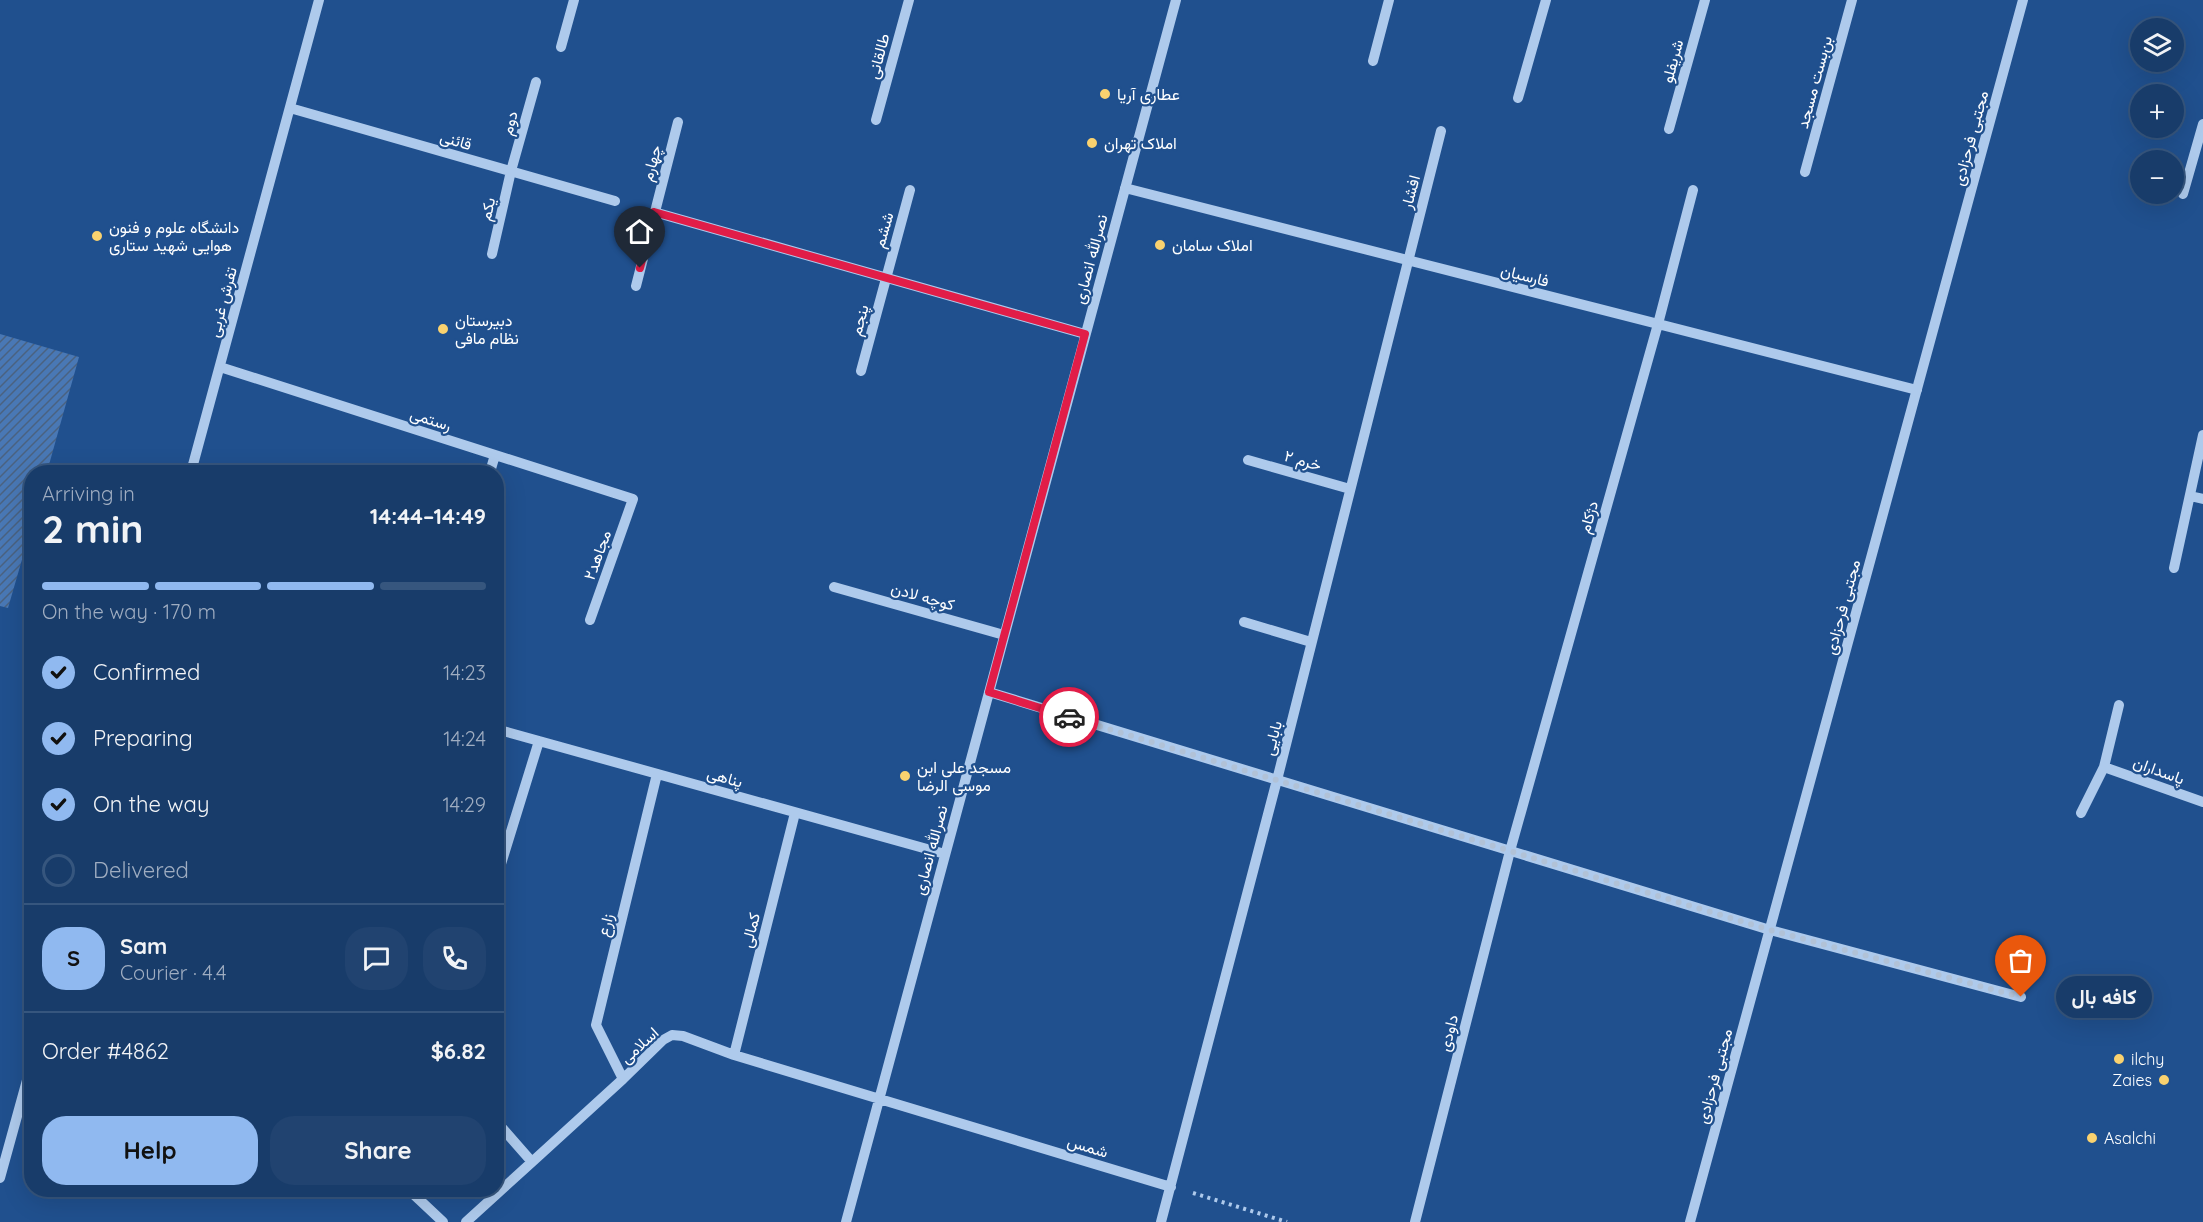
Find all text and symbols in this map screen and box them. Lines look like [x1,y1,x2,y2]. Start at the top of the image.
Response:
map controls [2130,18,2184,204]
button: layers [2130,18,2184,72]
street label: طالقانی [862,31,895,81]
street label: بن‌بست مسجد [1792,33,1837,131]
street label: شریفلو [1657,37,1688,85]
place label: عطاری آریا [1117,84,1180,105]
button: + [2130,84,2184,138]
marker: عطاری آریا [1098,87,1112,101]
street label: مجتبی فرحزادی [1948,88,1993,188]
street label: دوم [496,109,523,138]
street label: قائنی [437,126,474,155]
place label: املاک تهران [1104,133,1177,154]
marker: املاک تهران [1085,136,1099,150]
street label: چهارم [637,142,667,184]
button: − [2130,150,2184,204]
street label: افشار [1396,173,1425,212]
street label: یکم [475,195,500,223]
pin [614,206,665,268]
street label: ششم [868,210,899,250]
street label: نصرالله انصاری [1068,212,1113,306]
icon: home [623,215,656,248]
place label: دانشگاه علوم و فنون هوایی شهید ستاری [109,217,239,256]
marker: دانشگاه علوم و فنون هوایی شهید ستاری [90,229,104,243]
place label: املاک سامان [1172,235,1253,255]
marker: املاک سامان [1153,238,1167,252]
street label: فارسیان [1498,259,1551,292]
street label: تفرش غربی [203,265,242,340]
street label: پنجم [845,302,875,338]
place label: دبیرستان نظام مافی [455,310,519,349]
marker: دبیرستان نظام مافی [436,322,450,336]
street label: رستمی [407,403,454,436]
street label: خرم ۲ [1282,445,1324,476]
text: Arriving in [42,481,135,506]
street label: دژکام [1574,498,1603,536]
text: 14:44–14:49 [370,502,486,530]
text: 2 min [42,504,144,553]
street label: مجاهد۲ [579,527,615,583]
street label: مجتبی فرحزادی [1820,557,1865,657]
street label: کوچه لادن [888,577,957,617]
text: On the way · 170 m [42,599,216,624]
icon: check [42,656,75,689]
text: Confirmed [93,658,200,686]
text: 14:23 [443,660,486,685]
courier [1039,687,1099,747]
icon: car [1053,701,1086,734]
street label: بابایی [1258,718,1287,758]
icon: check [42,722,75,755]
text: Preparing [93,724,193,752]
text: 14:24 [443,726,486,751]
street label: پاسداران [2130,752,2187,790]
place label: مسجد علی ابن موسی الرضا [917,757,1011,796]
street label: پناهی [704,762,745,794]
marker: مسجد علی ابن موسی الرضا [898,769,912,783]
icon: check [42,788,75,821]
text: On the way [93,790,209,818]
text: 14:29 [442,792,486,817]
street label: نصرالله انصاری [908,803,953,897]
text: Delivered [93,856,189,884]
street label: کمالی [736,910,765,950]
street label: زارع [592,911,619,939]
button: chat [345,927,408,990]
button: phone [423,927,486,990]
text: Sam [120,932,167,960]
pin [1995,935,2046,997]
text: S [67,944,80,972]
icon: bag [2004,944,2037,977]
text: Courier · 4.4 [120,960,226,985]
callout: کافه بال [2057,976,2153,1018]
text: کافه بال [2071,984,2137,1009]
street label: داودی [1434,1012,1463,1054]
street label: اسلامی [616,1022,663,1068]
street label: مجتبی فرحزادی [1692,1026,1737,1126]
text: Order #4862 [42,1037,169,1065]
text: $6.82 [431,1037,486,1065]
place label: ilchy [2131,1049,2164,1069]
marker: ilchy [2112,1052,2126,1066]
place label: Zaies [2112,1070,2152,1090]
marker: Zaies [2157,1073,2171,1087]
button: Help [42,1116,258,1185]
button: Share [270,1116,486,1185]
place label: Asalchi [2104,1128,2156,1148]
street label: شمس [1065,1130,1111,1163]
marker: Asalchi [2085,1131,2099,1145]

